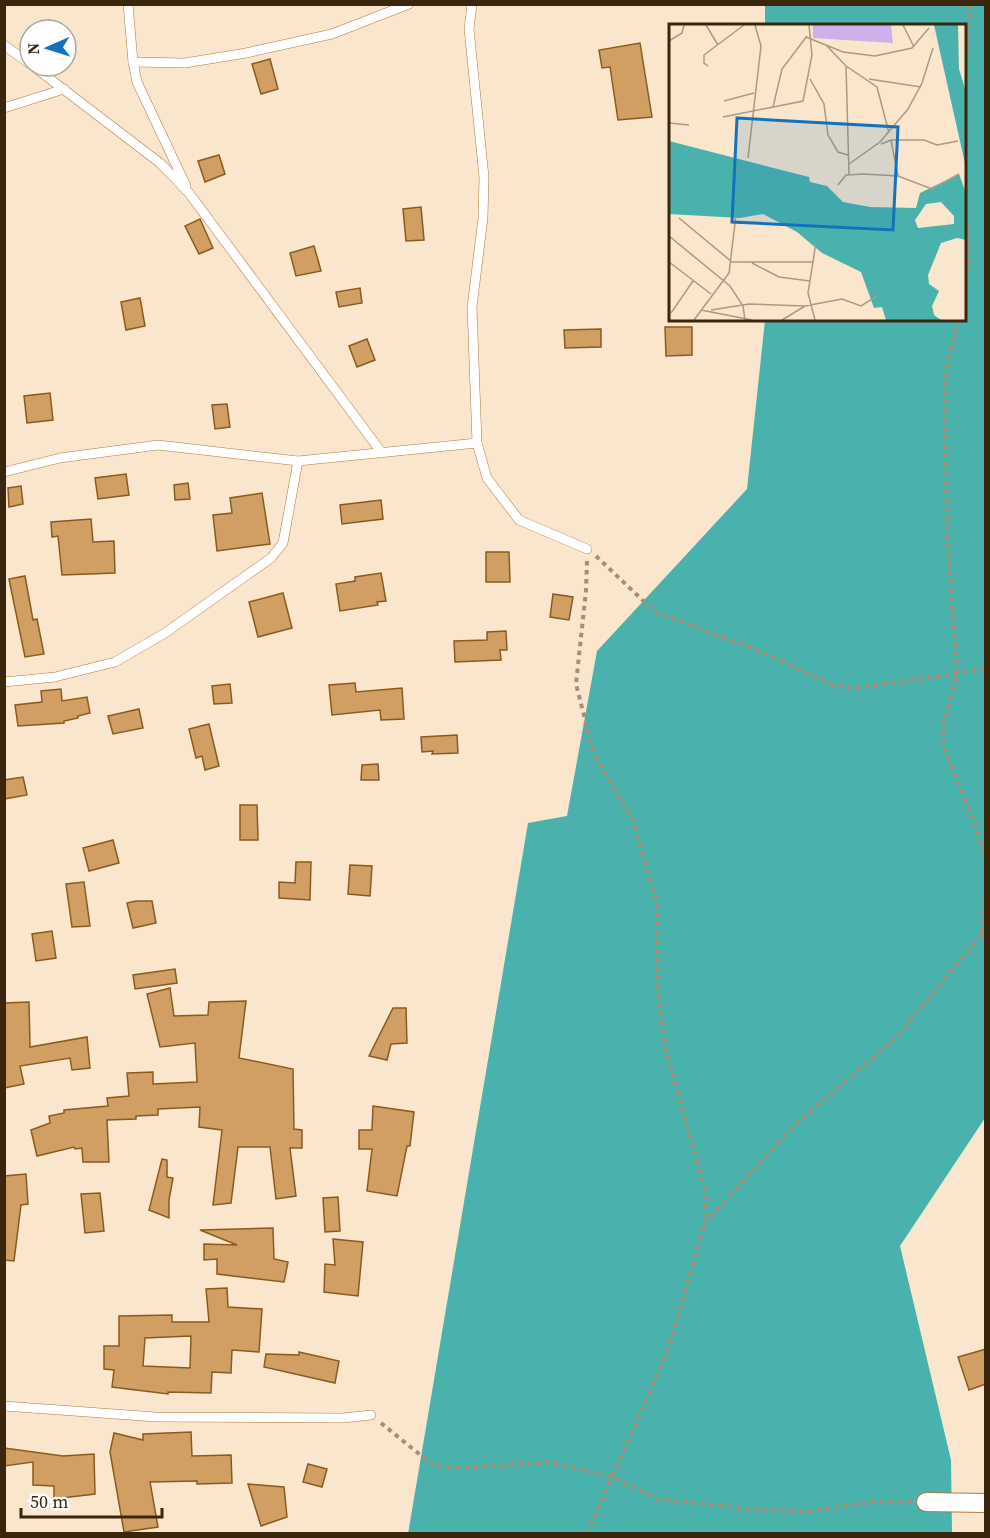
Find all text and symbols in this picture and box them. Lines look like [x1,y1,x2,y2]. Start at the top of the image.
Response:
north arrow [18,18,78,78]
inset map [669,24,966,321]
text: N [22,42,44,55]
scale bar [21,1481,162,1519]
text: 50 m [30,1489,68,1514]

